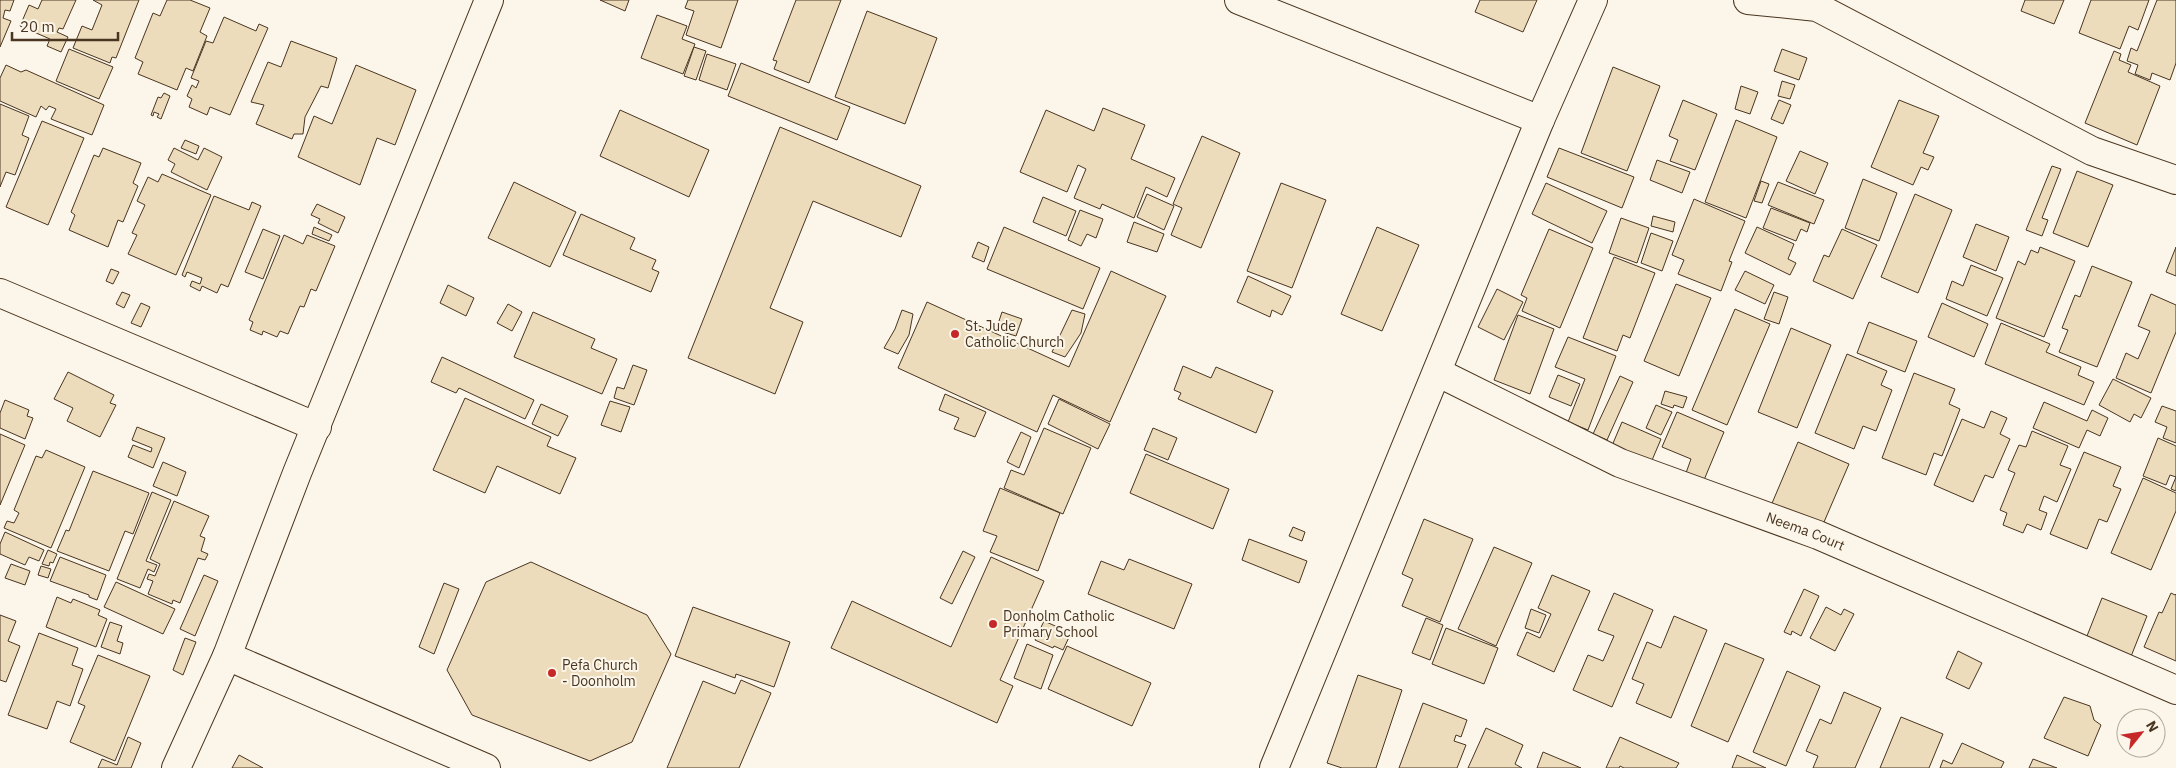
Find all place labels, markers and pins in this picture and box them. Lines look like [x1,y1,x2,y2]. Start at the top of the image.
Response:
place label: St. Jude Catholic Church [965,317,1064,351]
marker: St. Jude Catholic Church [949,328,961,340]
place label: Donholm Catholic Primary School [1003,607,1115,641]
marker: Donholm Catholic Primary School [987,618,999,630]
place label: Pefa Church - Doonholm [562,656,638,690]
marker: Pefa Church - Doonholm [546,667,558,679]

